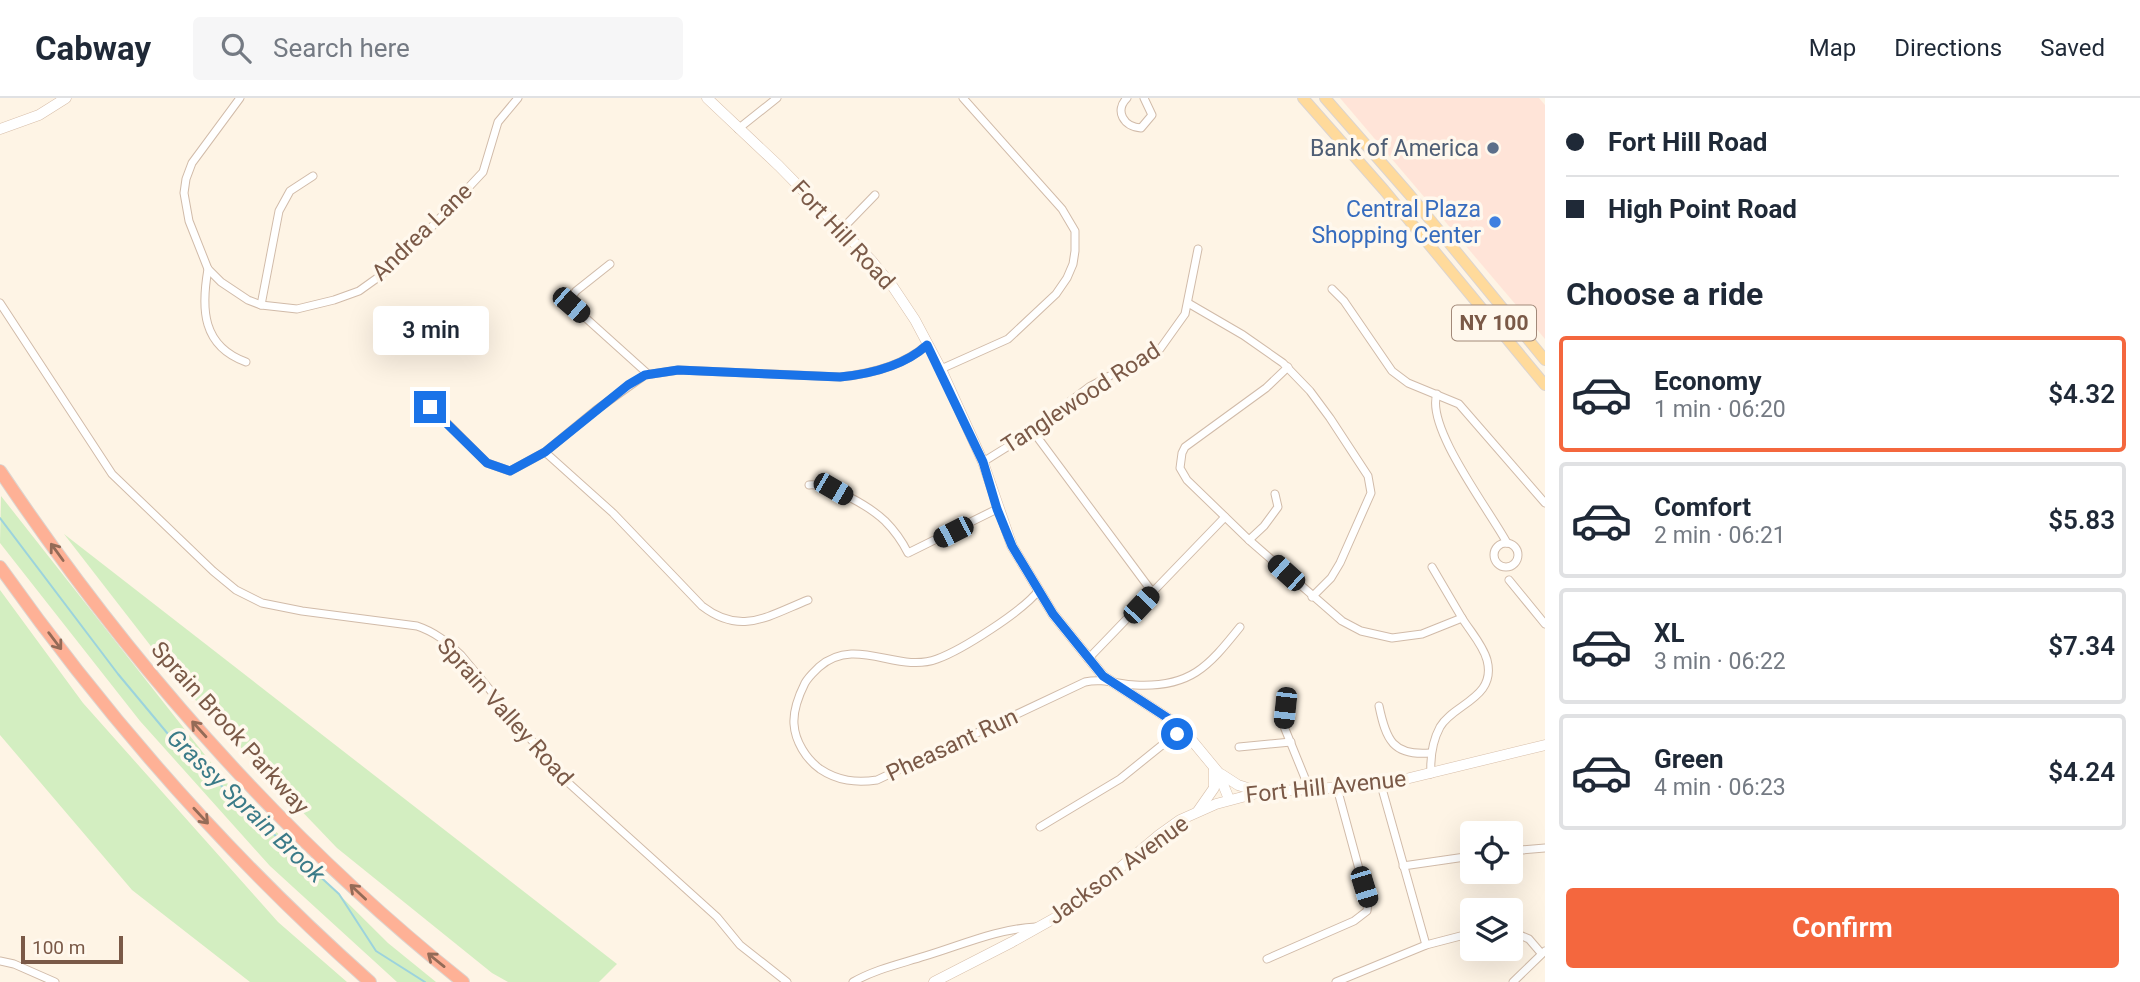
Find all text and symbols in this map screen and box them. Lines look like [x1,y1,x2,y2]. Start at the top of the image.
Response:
search box [193,17,683,80]
text: Cabway [35,29,151,68]
icon: search [217,29,255,67]
text: Search here [273,33,410,63]
text: Map [1809,34,1856,62]
text: Directions [1894,34,2002,62]
text: Saved [2040,34,2105,62]
text: Fort Hill Road [1608,127,1767,157]
place label: Bank of America [1310,135,1479,162]
marker: Bank of America [1485,140,1501,156]
street label: Fort Hill Road [786,175,900,295]
street label: Andrea Lane [366,178,478,286]
text: High Point Road [1608,194,1797,224]
place label: Central Plaza Shopping Center [1311,196,1481,249]
marker: Central Plaza Shopping Center [1487,214,1503,230]
text: Choose a ride [1566,275,1763,313]
car [549,283,594,327]
callout: 3 min [372,306,488,354]
road number: NY 100 [1452,306,1536,341]
text: 3 min [402,317,460,344]
street label: Tanglewood Road [997,337,1165,459]
icon: car [1570,363,1633,426]
text: Economy [1654,366,1761,396]
text: $4.32 [2048,379,2115,409]
route end [414,391,446,423]
text: 1 min · 06:20 [1654,396,1786,423]
car [810,469,857,509]
icon: car [1570,489,1633,552]
text: Comfort [1654,492,1751,522]
text: $5.83 [2048,505,2115,535]
car [930,513,977,551]
text: 2 min · 06:21 [1654,522,1786,549]
one-way arrow [50,543,64,562]
car [1264,551,1309,595]
car [1119,582,1164,628]
icon: car [1570,615,1633,678]
text: XL [1654,618,1685,648]
text: $7.34 [2048,631,2115,661]
one-way arrow [47,632,62,651]
street label: Sprain Valley Road [432,632,578,792]
street label: Sprain Brook Parkway [145,636,315,820]
text: 3 min · 06:22 [1654,648,1786,675]
car [1273,686,1298,730]
street label: Pheasant Run [882,703,1022,787]
route start [1161,718,1193,750]
one-way arrow [191,721,207,739]
water label: Grassy Sprain Brook [161,723,332,889]
icon: car [1570,741,1633,804]
text: Green [1654,744,1724,774]
text: $4.24 [2048,757,2115,787]
street label: Fort Hill Avenue [1244,765,1408,809]
text: 4 min · 06:23 [1654,774,1786,801]
one-way arrow [193,806,209,824]
street label: Jackson Avenue [1042,810,1194,930]
map controls [1460,821,1523,961]
button: locate [1460,821,1523,884]
car [1348,864,1381,910]
one-way arrow [349,884,367,900]
button: Confirm [1566,888,2119,968]
button: layers [1460,898,1523,961]
scale bar [21,933,122,965]
text: 100 m [32,936,85,959]
one-way arrow [428,952,446,968]

